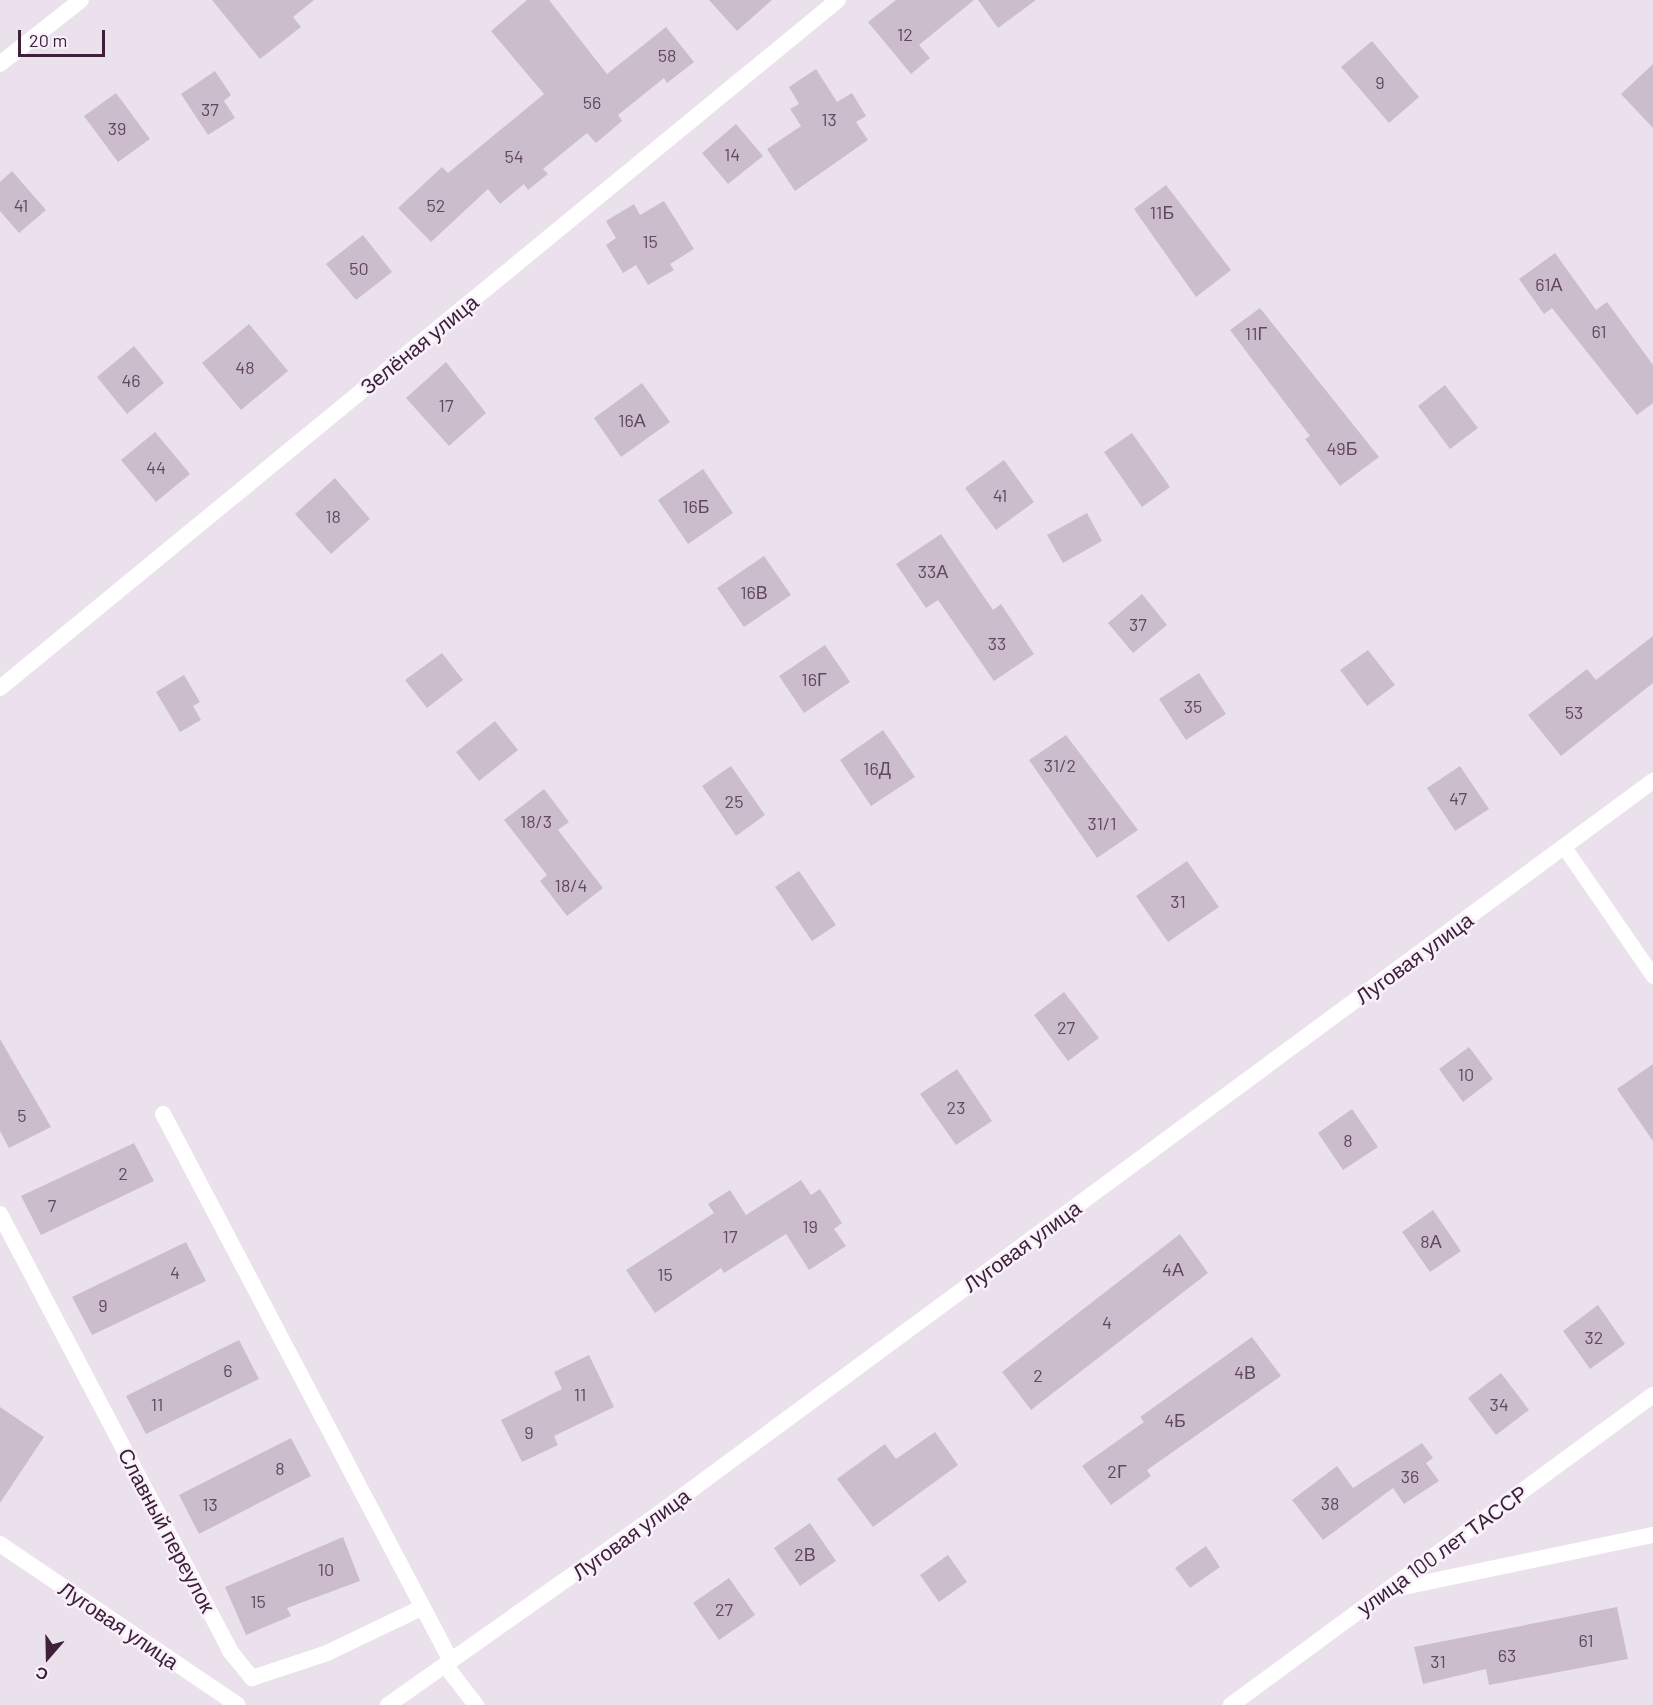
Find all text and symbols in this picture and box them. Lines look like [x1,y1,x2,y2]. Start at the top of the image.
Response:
scale bar [21,18,108,56]
house number: 12 [897,23,913,45]
text: 20 m [29,29,67,51]
house number: 58 [658,44,676,66]
house number: 9 [1375,71,1385,93]
house number: 56 [583,91,601,113]
house number: 37 [201,98,219,120]
house number: 13 [821,108,837,130]
house number: 39 [108,117,126,139]
house number: 14 [724,143,740,165]
house number: 54 [504,145,524,167]
house number: 41 [14,194,28,216]
house number: 52 [427,194,445,216]
house number: 11Б [1150,201,1174,223]
house number: 15 [642,230,658,252]
house number: 50 [349,257,369,279]
house number: 61А [1535,273,1563,295]
street label: Зелёная улица [355,289,483,399]
house number: 61 [1591,320,1607,342]
house number: 11Г [1245,322,1267,344]
house number: 48 [235,356,255,378]
house number: 46 [121,369,141,391]
house number: 17 [439,394,453,416]
house number: 16А [618,409,646,431]
house number: 49Б [1326,437,1358,459]
house number: 44 [146,456,166,478]
house number: 41 [993,484,1007,506]
house number: 16Б [682,495,710,517]
house number: 18 [325,505,341,527]
house number: 33А [918,560,948,582]
house number: 16В [740,581,768,603]
house number: 37 [1129,613,1147,635]
house number: 33 [988,632,1006,654]
house number: 16Г [801,668,827,690]
house number: 35 [1184,695,1202,717]
house number: 53 [1565,701,1583,723]
house number: 31/2 [1044,754,1076,776]
house number: 16Д [863,757,891,779]
house number: 47 [1449,787,1467,809]
house number: 25 [725,790,743,812]
house number: 18/3 [520,810,552,832]
house number: 31/1 [1088,812,1116,834]
house number: 18/4 [555,874,587,896]
house number: 31 [1170,890,1186,912]
street label: Луговая улица [1350,907,1478,1009]
house number: 27 [1057,1016,1075,1038]
house number: 10 [1458,1063,1474,1085]
house number: 23 [947,1096,965,1118]
house number: 5 [17,1104,27,1126]
house number: 8 [1343,1129,1353,1151]
house number: 2 [118,1162,128,1184]
house number: 7 [48,1194,56,1216]
street label: Луговая улица [958,1195,1086,1297]
house number: 19 [802,1215,818,1237]
house number: 17 [723,1225,737,1247]
house number: 8А [1420,1230,1442,1252]
house number: 4А [1162,1258,1184,1280]
house number: 4 [170,1261,180,1283]
house number: 15 [657,1263,673,1285]
house number: 9 [98,1294,108,1316]
house number: 4 [1102,1311,1112,1333]
house number: 32 [1585,1326,1603,1348]
house number: 6 [223,1359,233,1381]
house number: 4В [1234,1361,1256,1383]
house number: 2 [1033,1364,1043,1386]
house number: 11 [574,1383,586,1405]
house number: 11 [151,1393,163,1415]
house number: 34 [1489,1393,1509,1415]
house number: 4Б [1164,1409,1186,1431]
house number: 9 [524,1421,534,1443]
street label: Славный переулок [113,1444,221,1616]
house number: 8 [275,1457,285,1479]
house number: 2Г [1107,1460,1127,1482]
house number: 36 [1401,1465,1419,1487]
street label: улица 100 лет ТАССР [1352,1480,1532,1620]
street label: Луговая улица [567,1483,695,1585]
house number: 38 [1321,1492,1339,1514]
house number: 13 [202,1493,218,1515]
house number: 2В [794,1543,816,1565]
house number: 10 [318,1558,334,1580]
street label: Луговая улица [54,1576,184,1674]
house number: 15 [250,1590,266,1612]
house number: 27 [715,1598,733,1620]
north arrow [18,1627,78,1687]
house number: 61 [1578,1629,1594,1651]
house number: 63 [1498,1644,1516,1666]
house number: 31 [1430,1650,1446,1672]
text: С [33,1663,50,1685]

